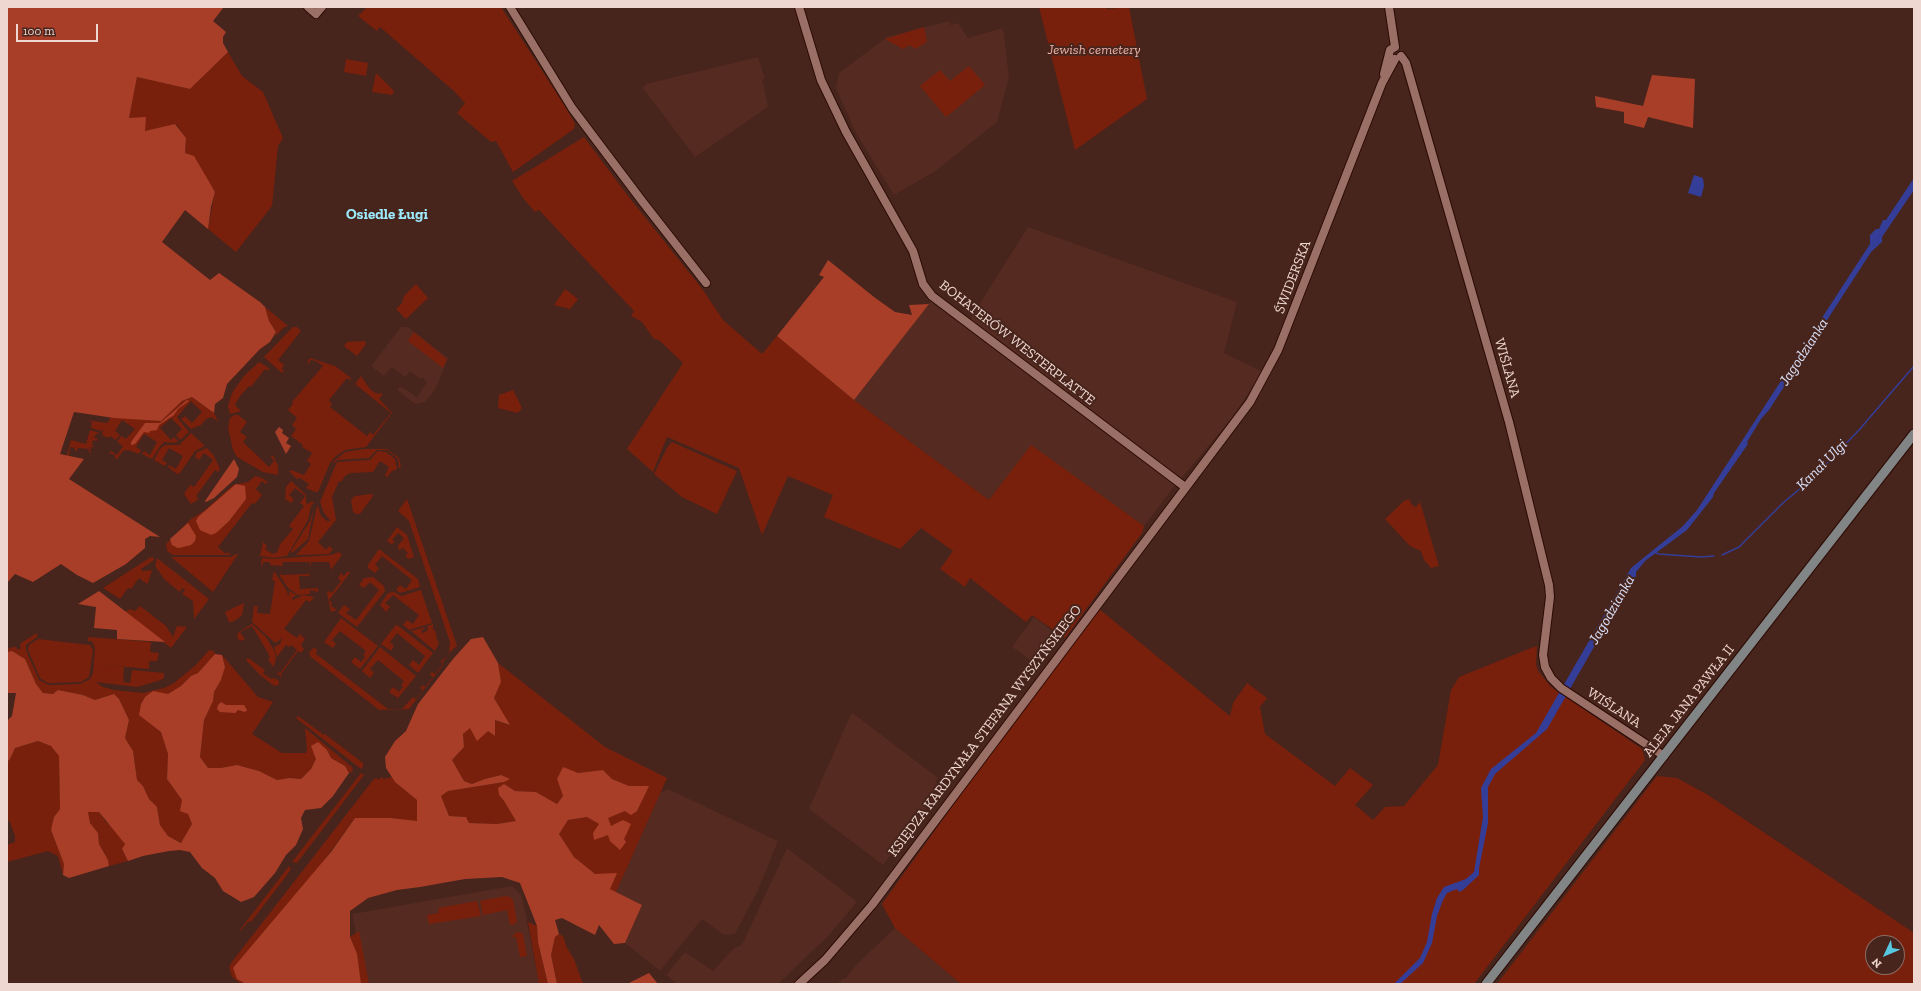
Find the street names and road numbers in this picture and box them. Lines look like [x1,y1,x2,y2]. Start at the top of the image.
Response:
street label: ŚWIDERSKA [1271,238,1315,316]
street label: BOHATERÓW WESTERPLATTE [936,277,1098,409]
street label: WIŚLANA [1491,336,1523,400]
street label: KSIĘDZA KARDYNAŁA STEFANA WYSZYŃSKIEGO [885,602,1085,860]
street label: ALEJA JANA PAWŁA II [1640,641,1738,761]
street label: WIŚLANA [1584,684,1644,732]

